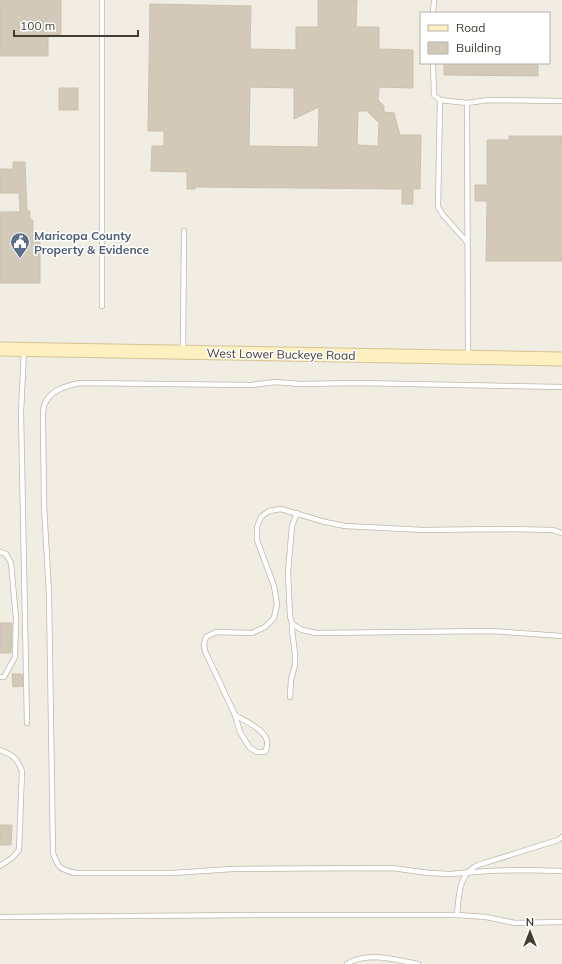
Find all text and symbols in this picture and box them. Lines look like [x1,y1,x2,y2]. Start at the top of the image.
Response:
scale bar [14,12,138,38]
legend [420,12,550,64]
text: 100 m [20,18,55,33]
text: Road [456,20,485,35]
text: Building [456,40,501,55]
place label: Maricopa County Property & Evidence [34,228,150,257]
public building icon: Maricopa County Property & Evidence [9,231,31,259]
street label: West Lower Buckeye Road [206,345,356,363]
north arrow [510,912,550,952]
text: N [526,915,534,929]

